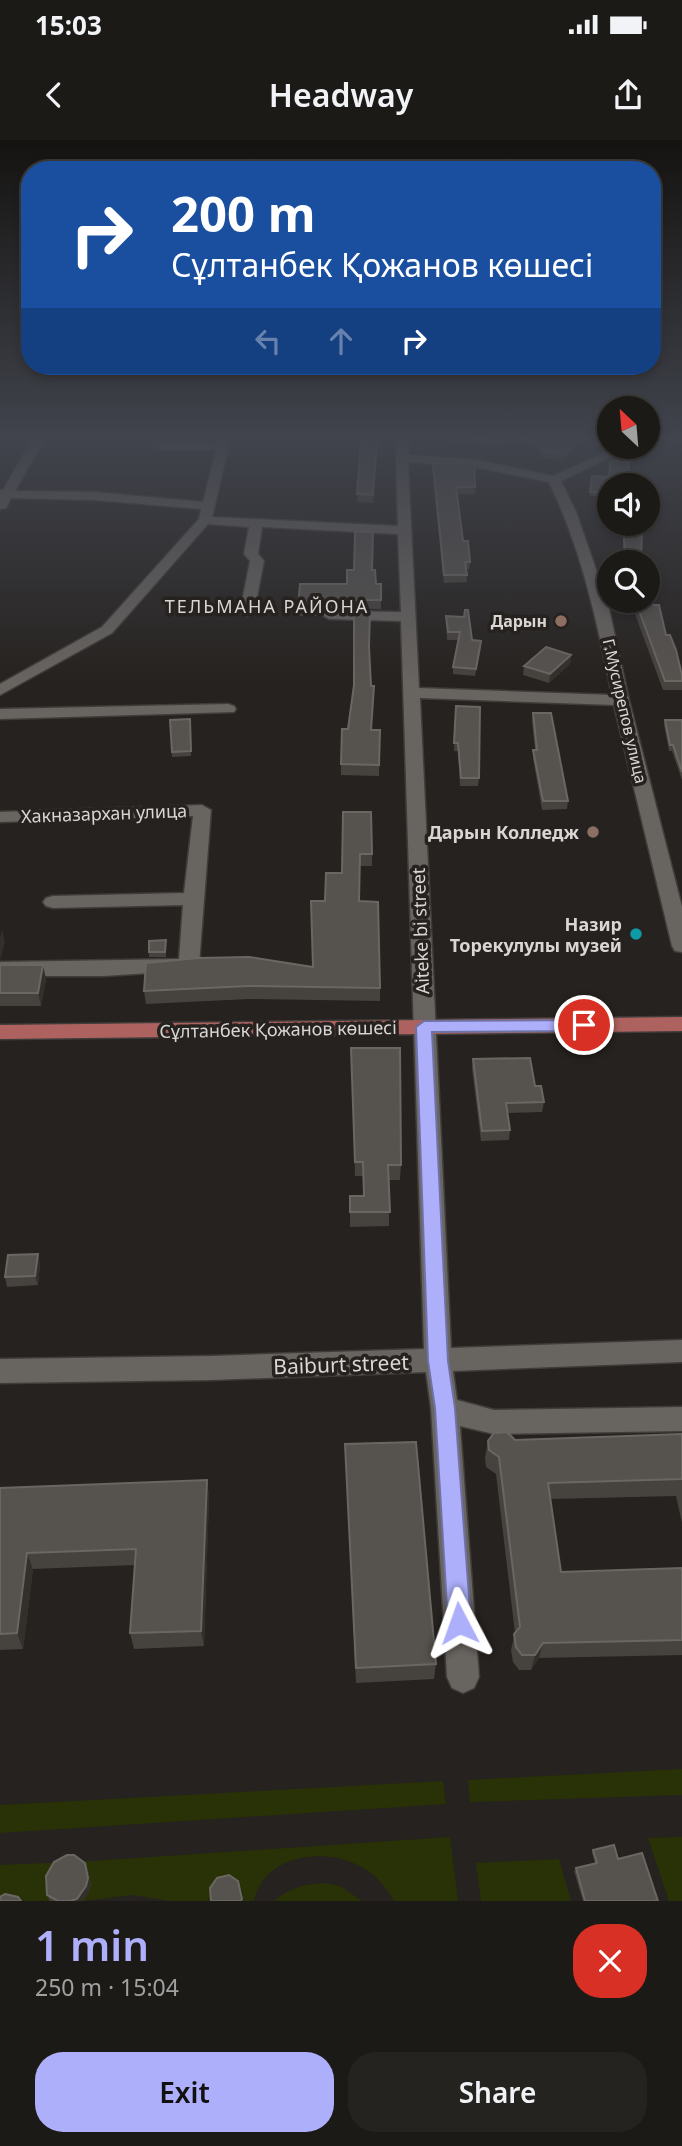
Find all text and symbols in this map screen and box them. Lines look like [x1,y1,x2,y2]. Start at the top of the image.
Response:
text: 15:03 [35,7,102,43]
text: Headway [269,73,413,116]
icon: back [35,76,73,114]
icon: share [609,76,647,114]
text: 200 m [171,180,316,246]
icon: right [56,189,147,280]
text: Сұлтанбек Қожанов көшесі [171,243,593,286]
icon: left [249,322,287,360]
icon: ahead [322,322,360,360]
icon: right [395,322,433,360]
north arrow [597,396,660,458]
map controls [597,396,660,613]
button: sound [597,473,660,536]
button: search [597,550,660,613]
district label: ТЕЛЬМАНА РАЙОНА [165,594,369,618]
place label: Дарын [491,610,547,632]
marker: Дарын [553,613,569,629]
street label: Г.Мусирепов улица [598,636,652,786]
street label: Хакназархан улица [21,798,187,828]
place label: Дарын Колледж [428,820,579,844]
marker: Дарын Колледж [585,824,601,840]
street label: Aiteke bi street [406,867,434,995]
place label: Назир Торекулулы музей [450,912,622,957]
marker: Назир Торекулулы музей [628,926,644,942]
pin [554,995,614,1055]
icon: arrive [565,1006,603,1044]
street label: Сұлтанбек Қожанов көшесі [159,1015,397,1043]
street label: Baiburt street [273,1348,410,1380]
position arrow [422,1586,496,1660]
text: 1 min [35,1916,149,1973]
button: close [573,1924,647,1998]
text: 250 m · 15:04 [35,1971,179,2003]
button: Exit [35,2052,334,2132]
button: Share [348,2052,647,2132]

